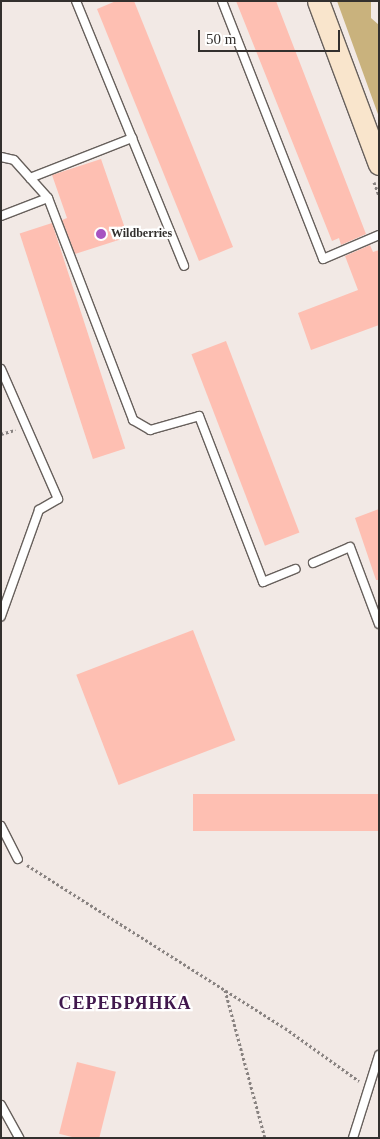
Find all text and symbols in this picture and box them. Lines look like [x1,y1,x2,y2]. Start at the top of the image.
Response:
scale bar [200,20,342,52]
text: 50 m [206,31,236,47]
place label: Wildberries [111,227,172,241]
marker: Wildberries [95,228,107,240]
district label: СЕРЕБРЯНКА [57,992,193,1014]

